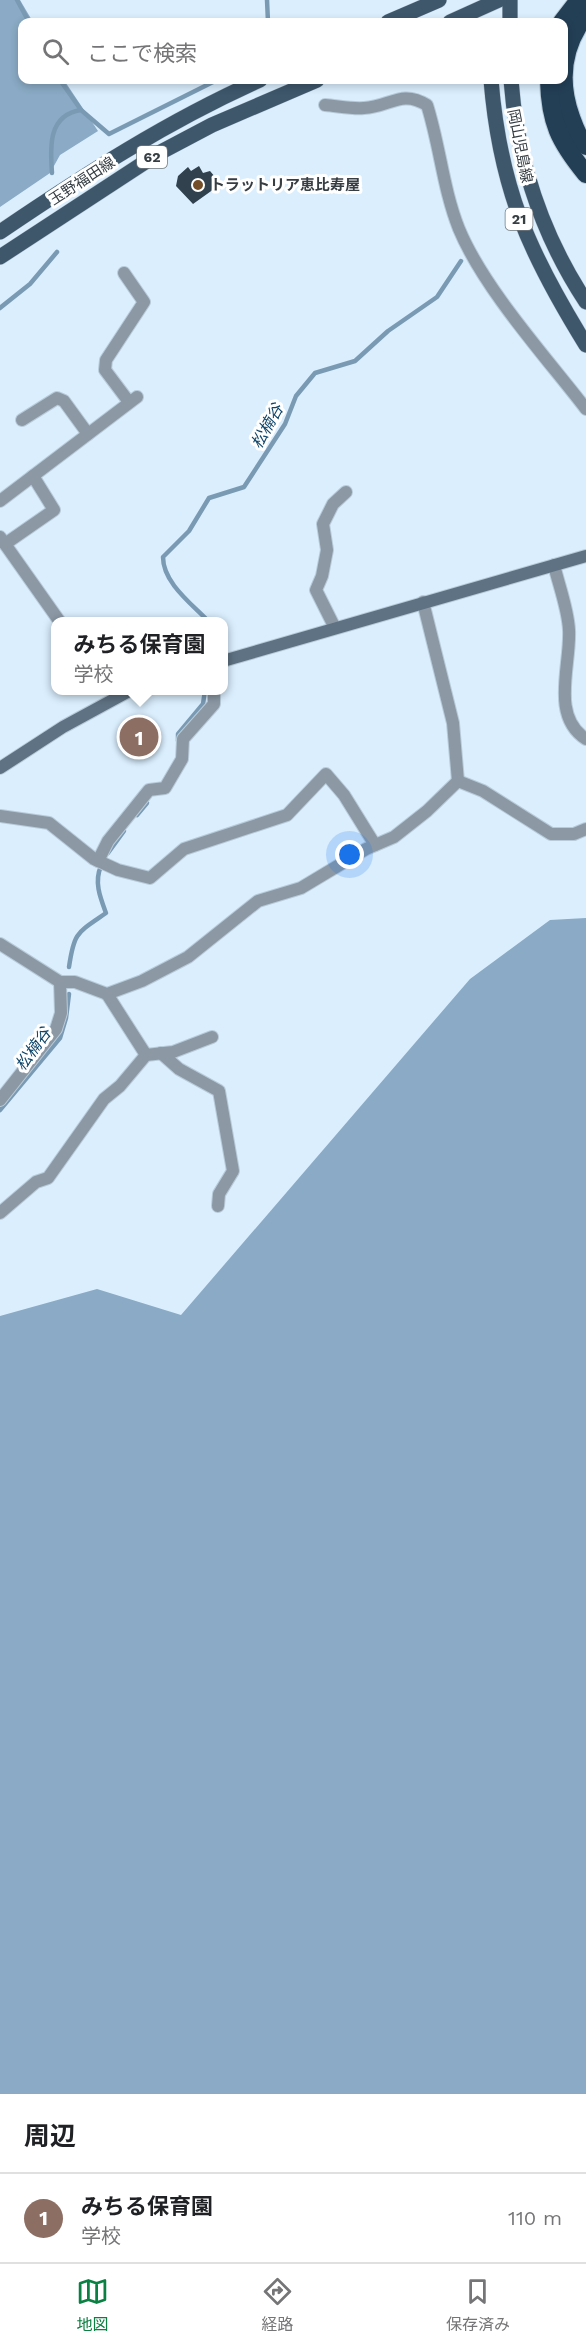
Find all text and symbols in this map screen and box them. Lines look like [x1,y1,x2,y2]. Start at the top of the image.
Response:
search box [18,18,568,84]
icon: search [39,35,72,68]
text: ここで検索 [87,41,197,66]
street label: 岡山児島線 [504,107,536,185]
road number: 62 [137,146,167,168]
street label: 玉野福田線 [46,153,118,209]
place label: トラットリア恵比寿屋 [210,176,360,194]
marker: トラットリア恵比寿屋 [191,178,205,192]
road number: 21 [506,208,532,230]
water label: 松楠谷 [247,399,288,452]
popup [51,617,228,695]
text: みちる保育園 [73,632,206,657]
text: 学校 [73,662,113,686]
pin: 1 [120,714,158,760]
your location [335,840,364,869]
water label: 松楠谷 [11,1022,56,1074]
text: 周辺 [24,2121,76,2151]
text: みちる保育園 [81,2194,213,2219]
text: 1 [39,2206,48,2230]
text: 110 m [508,2206,562,2230]
text: 学校 [81,2224,121,2248]
tab: 地図 [76,2275,109,2335]
tab: 経路 [261,2275,294,2335]
tab: 保存済み [446,2275,510,2335]

